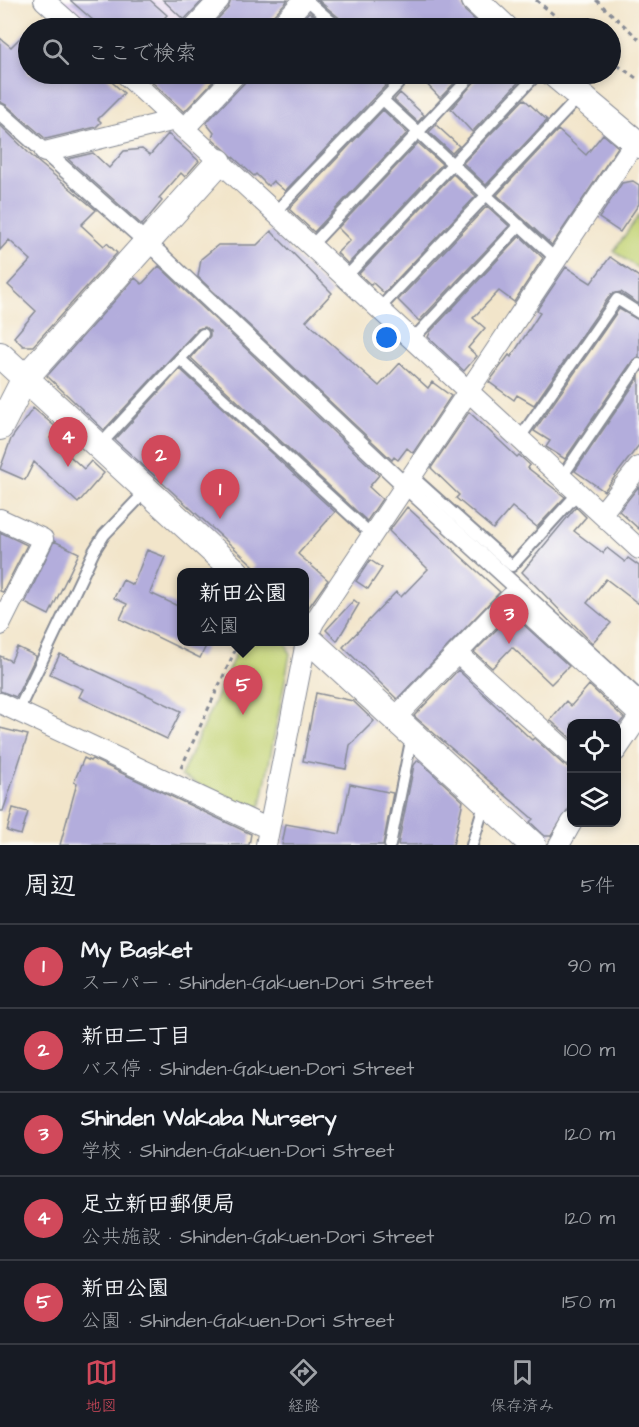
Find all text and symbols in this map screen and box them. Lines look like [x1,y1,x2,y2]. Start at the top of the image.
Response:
search box [18,18,621,84]
icon: search [39,35,72,68]
text: ここで検索 [87,38,197,69]
your location [372,323,401,352]
pin: 4 [48,418,88,467]
pin: 2 [142,436,180,485]
pin: 1 [200,470,240,519]
popup [177,568,309,646]
text: 新田公園 [199,578,287,609]
pin: 3 [490,594,528,644]
text: 公園 [199,612,239,640]
pin: 5 [224,666,262,715]
map controls [567,719,621,827]
button: locate [567,719,621,773]
button: layers [567,773,621,827]
text: 周辺 [24,868,76,904]
text: 5件 [581,872,615,900]
text: My Basket [81,935,192,966]
text: 1 [42,952,45,980]
text: 90 m [567,952,615,980]
text: スーパー · Shinden-Gakuen-Dori Street [81,969,434,997]
text: 新田二丁目 [81,1021,191,1052]
text: 2 [38,1036,49,1064]
text: 100 m [564,1036,615,1064]
text: バス停 · Shinden-Gakuen-Dori Street [81,1055,414,1083]
text: Shinden Wakaba Nursery [81,1103,337,1134]
text: 3 [38,1120,49,1148]
text: 120 m [565,1120,615,1148]
text: 学校 · Shinden-Gakuen-Dori Street [81,1137,394,1165]
text: 足立新田郵便局 [81,1189,235,1220]
text: 4 [37,1204,50,1232]
text: 120 m [565,1204,615,1232]
text: 公共施設 · Shinden-Gakuen-Dori Street [81,1223,434,1251]
text: 新田公園 [81,1273,169,1304]
text: 5 [36,1288,51,1316]
text: 150 m [562,1288,615,1316]
text: 公園 · Shinden-Gakuen-Dori Street [81,1307,394,1335]
tab: 地図 [85,1356,118,1417]
tab: 経路 [287,1356,320,1417]
tab: 保存済み [490,1356,554,1417]

